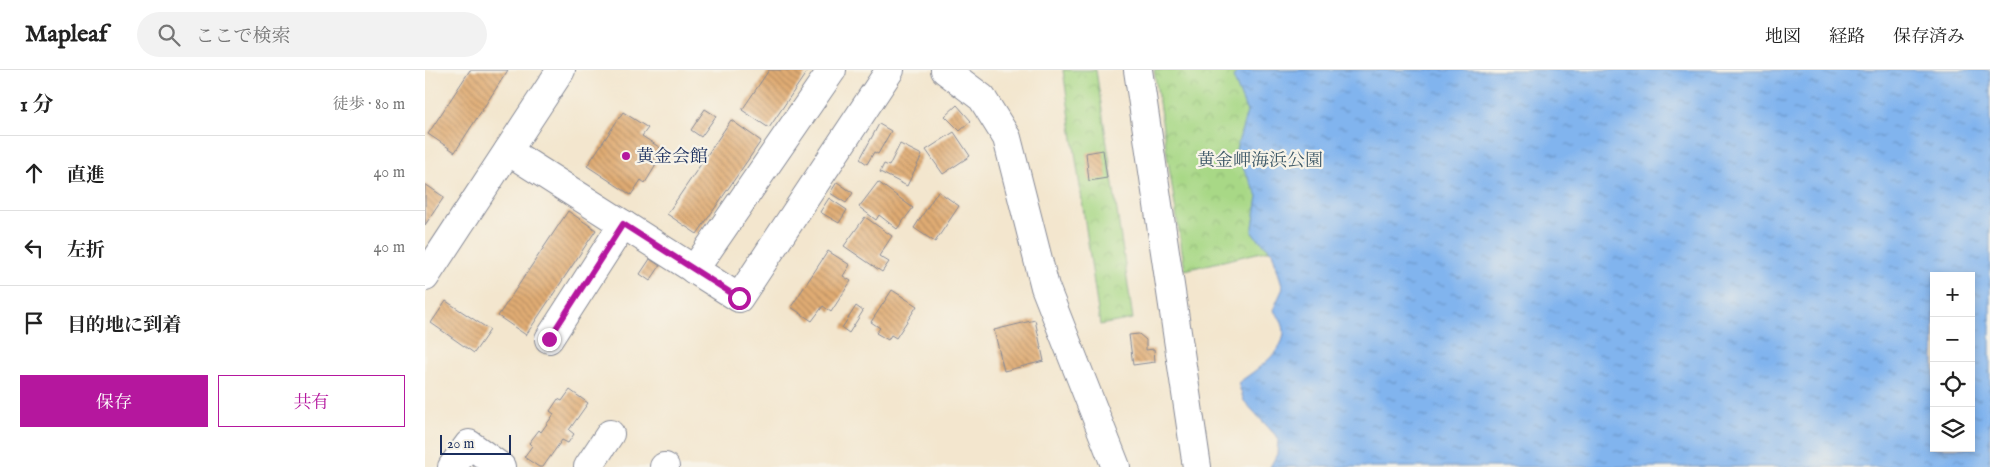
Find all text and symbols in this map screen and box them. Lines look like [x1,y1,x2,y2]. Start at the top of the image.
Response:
search box [137,12,487,57]
text: Mapleaf [25,19,107,50]
icon: search [155,21,183,49]
text: ここで検索 [195,25,290,49]
text: 地図 [1765,26,1801,49]
text: 経路 [1829,26,1865,49]
text: 保存済み [1893,26,1965,49]
text: 1 分 [20,92,53,119]
text: 徒歩 · 80 m [332,95,405,115]
place label: 黄金会館 [636,146,708,169]
marker: 黄金会館 [620,150,632,162]
park label: 黄金岬海浜公園 [1197,150,1323,173]
icon: ahead [20,159,48,187]
text: 40 m [373,163,405,183]
text: 直進 [67,164,105,188]
icon: left [20,234,48,262]
text: 40 m [373,238,405,258]
text: 左折 [67,239,105,263]
map controls [1930,272,1975,452]
button: + [1930,272,1975,317]
route start [728,287,751,310]
icon: arrive [20,309,48,337]
text: 目的地に到着 [67,314,181,338]
button: − [1930,317,1975,362]
route end [538,328,561,351]
button: locate [1930,362,1975,407]
button: 保存 [20,375,208,427]
button: 共有 [218,375,405,427]
button: layers [1930,407,1975,452]
scale bar [440,432,511,455]
text: 20 m [447,435,474,453]

